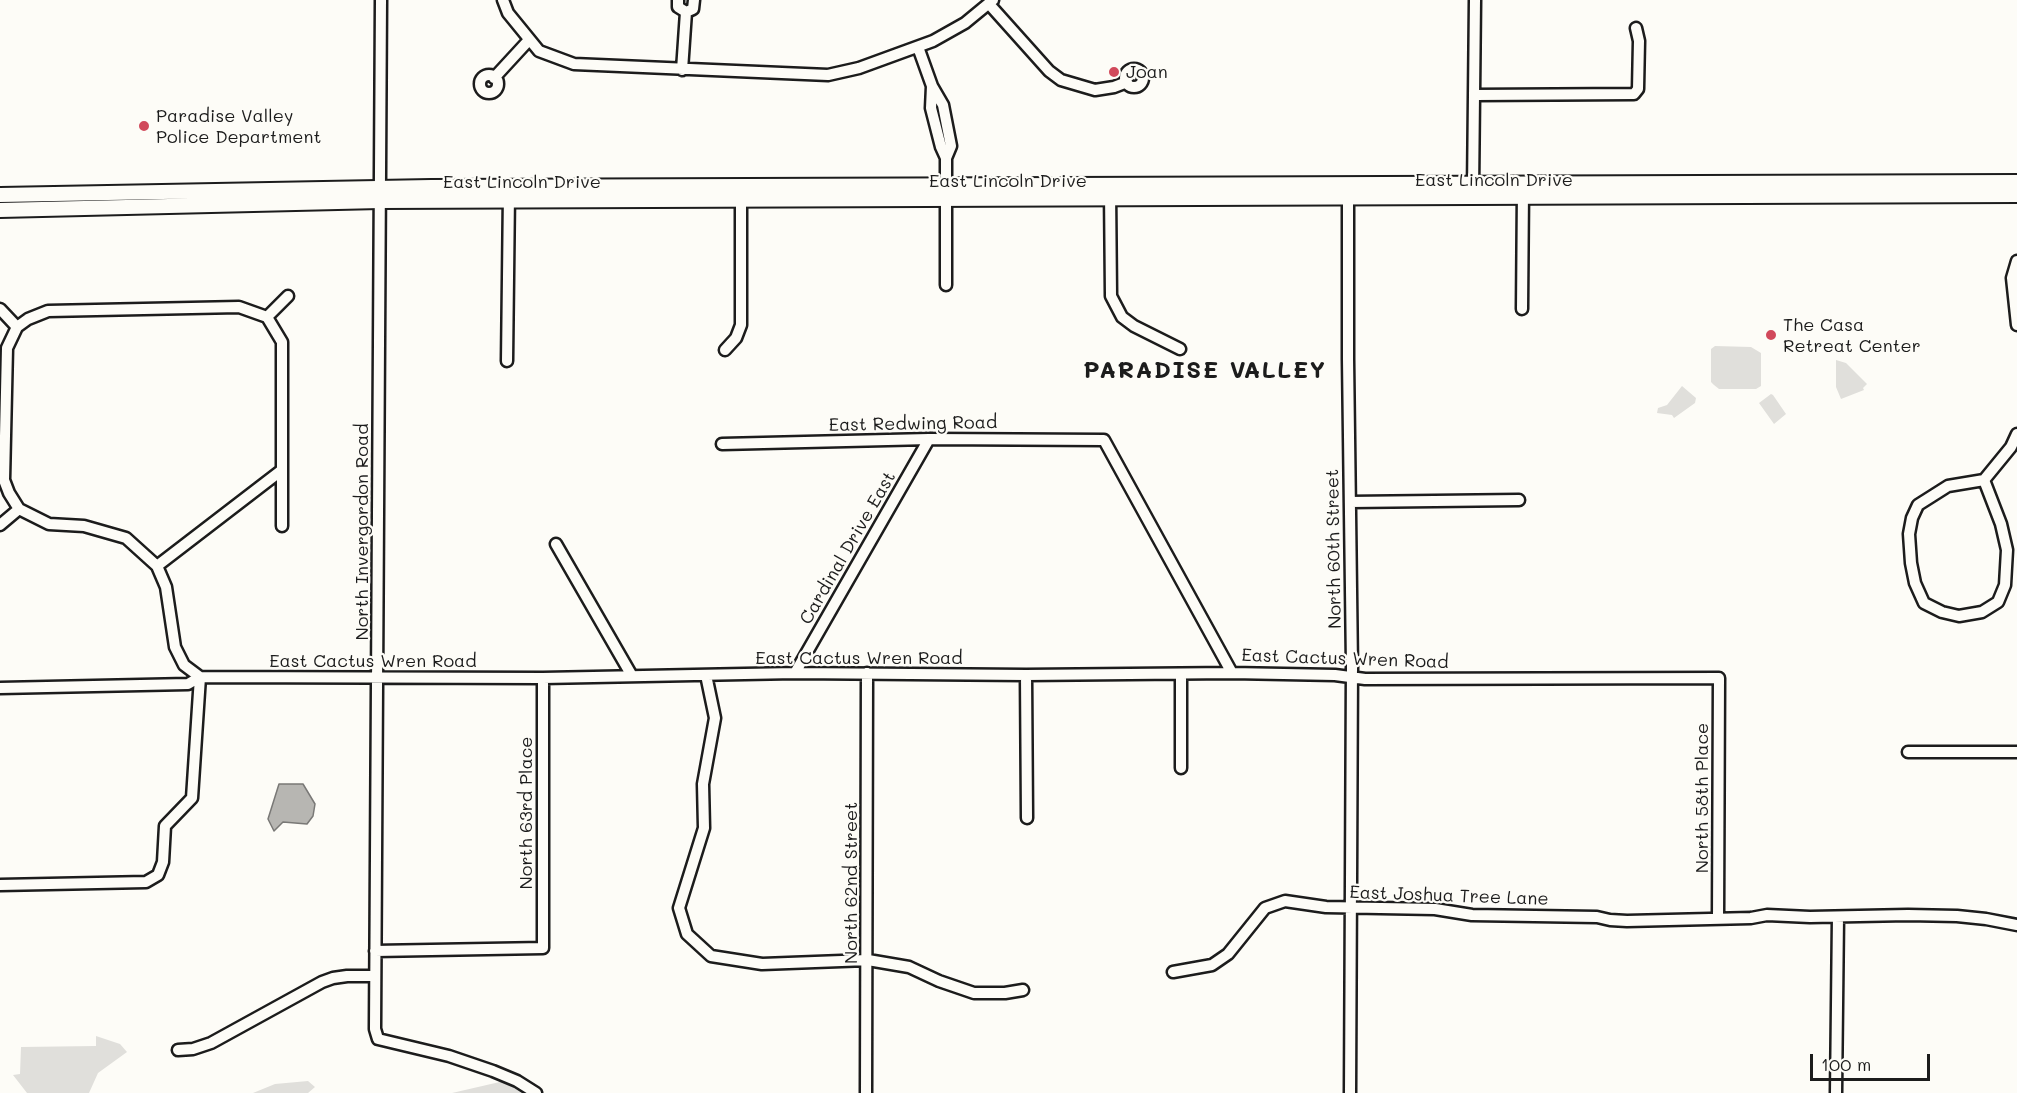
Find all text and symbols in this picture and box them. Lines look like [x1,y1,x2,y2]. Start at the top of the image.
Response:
place label: Joan [1126,61,1168,83]
marker: Joan [1107,65,1121,79]
place label: Paradise Valley Police Department [156,105,321,148]
marker: Paradise Valley Police Department [137,119,151,133]
street label: East Lincoln Drive [1415,169,1573,191]
street label: East Lincoln Drive [929,170,1087,192]
street label: East Lincoln Drive [443,171,601,193]
place label: The Casa Retreat Center [1783,314,1921,356]
marker: The Casa Retreat Center [1764,328,1778,342]
district label: PARADISE VALLEY [1083,357,1327,385]
street label: East Redwing Road [829,412,997,436]
street label: North Invergordon Road [351,423,373,641]
street label: Cardinal Drive East [795,468,901,628]
street label: North 60th Street [1322,469,1346,629]
street label: East Cactus Wren Road [1241,645,1449,673]
street label: East Cactus Wren Road [755,647,963,669]
street label: East Cactus Wren Road [269,650,477,672]
street label: North 58th Place [1691,723,1713,873]
street label: North 63rd Place [515,737,537,889]
street label: North 62nd Street [840,802,862,964]
street label: East Joshua Tree Lane [1349,882,1549,910]
scale bar [1813,1042,1933,1080]
text: 100 m [1821,1052,1871,1076]

